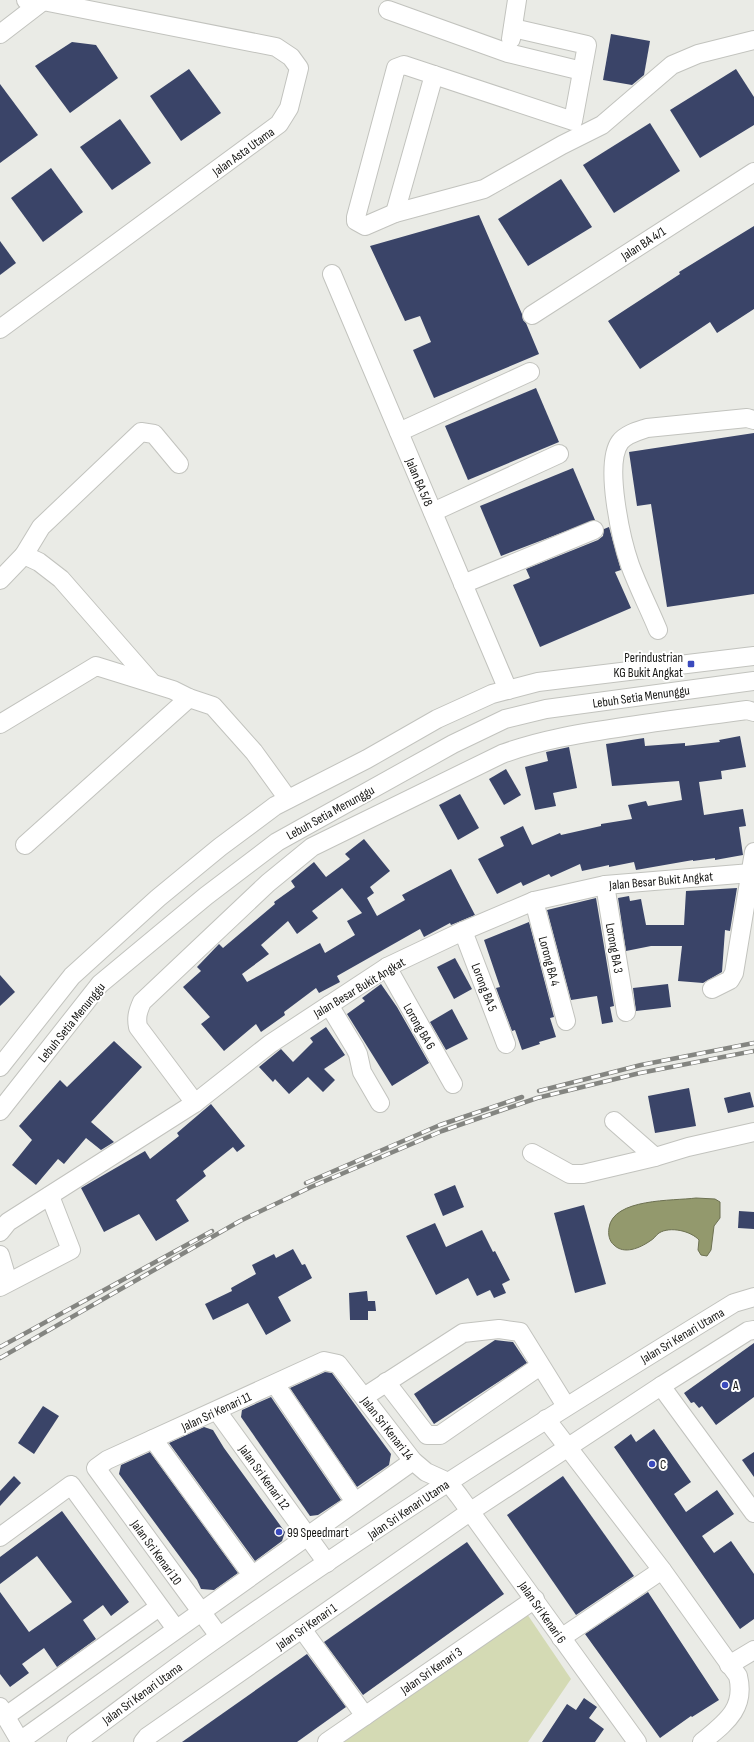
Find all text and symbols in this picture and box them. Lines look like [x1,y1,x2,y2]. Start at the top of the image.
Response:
street label: Jalan Asta Utama [209,124,278,180]
street label: Jalan BA 4/1 [617,223,669,265]
street label: Jalan BA 5/8 [401,455,436,509]
place label: Perindustrian KG Bukit Angkat [614,650,683,681]
marker: Perindustrian KG Bukit Angkat [686,659,696,669]
street label: Lebuh Setia Menunggu [592,682,691,712]
street label: Lebuh Setia Menunggu [284,782,377,844]
street label: Jalan Besar Bukit Angkat [607,868,714,894]
street label: Lorong BA 3 [602,922,626,974]
street label: Lorong BA 4 [535,935,563,988]
street label: Jalan Besar Bukit Angkat [310,954,408,1022]
street label: Lorong BA 5 [468,961,501,1014]
street label: Lebuh Setia Menunggu [35,980,109,1066]
street label: Lorong BA 6 [399,1000,439,1053]
street label: Jalan Sri Kenari Utama [637,1305,727,1368]
place label: A [732,1378,739,1394]
marker: A [720,1380,730,1390]
street label: Jalan Sri Kenari 11 [178,1389,254,1435]
street label: Jalan Sri Kenari 14 [357,1393,417,1464]
street label: Jalan Sri Kenari 12 [235,1441,293,1513]
place label: C [660,1457,666,1473]
marker: C [647,1459,657,1469]
street label: Jalan Sri Kenari Utama [364,1477,452,1544]
street label: Jalan Sri Kenari 10 [127,1516,185,1588]
place label: 99 Speedmart [287,1525,349,1541]
marker: 99 Speedmart [274,1527,284,1537]
street label: Jalan Sri Kenari 6 [514,1578,570,1647]
street label: Jalan Sri Kenari 1 [272,1600,340,1654]
street label: Jalan Sri Kenari 3 [397,1644,465,1698]
street label: Jalan Sri Kenari Utama [99,1659,186,1729]

